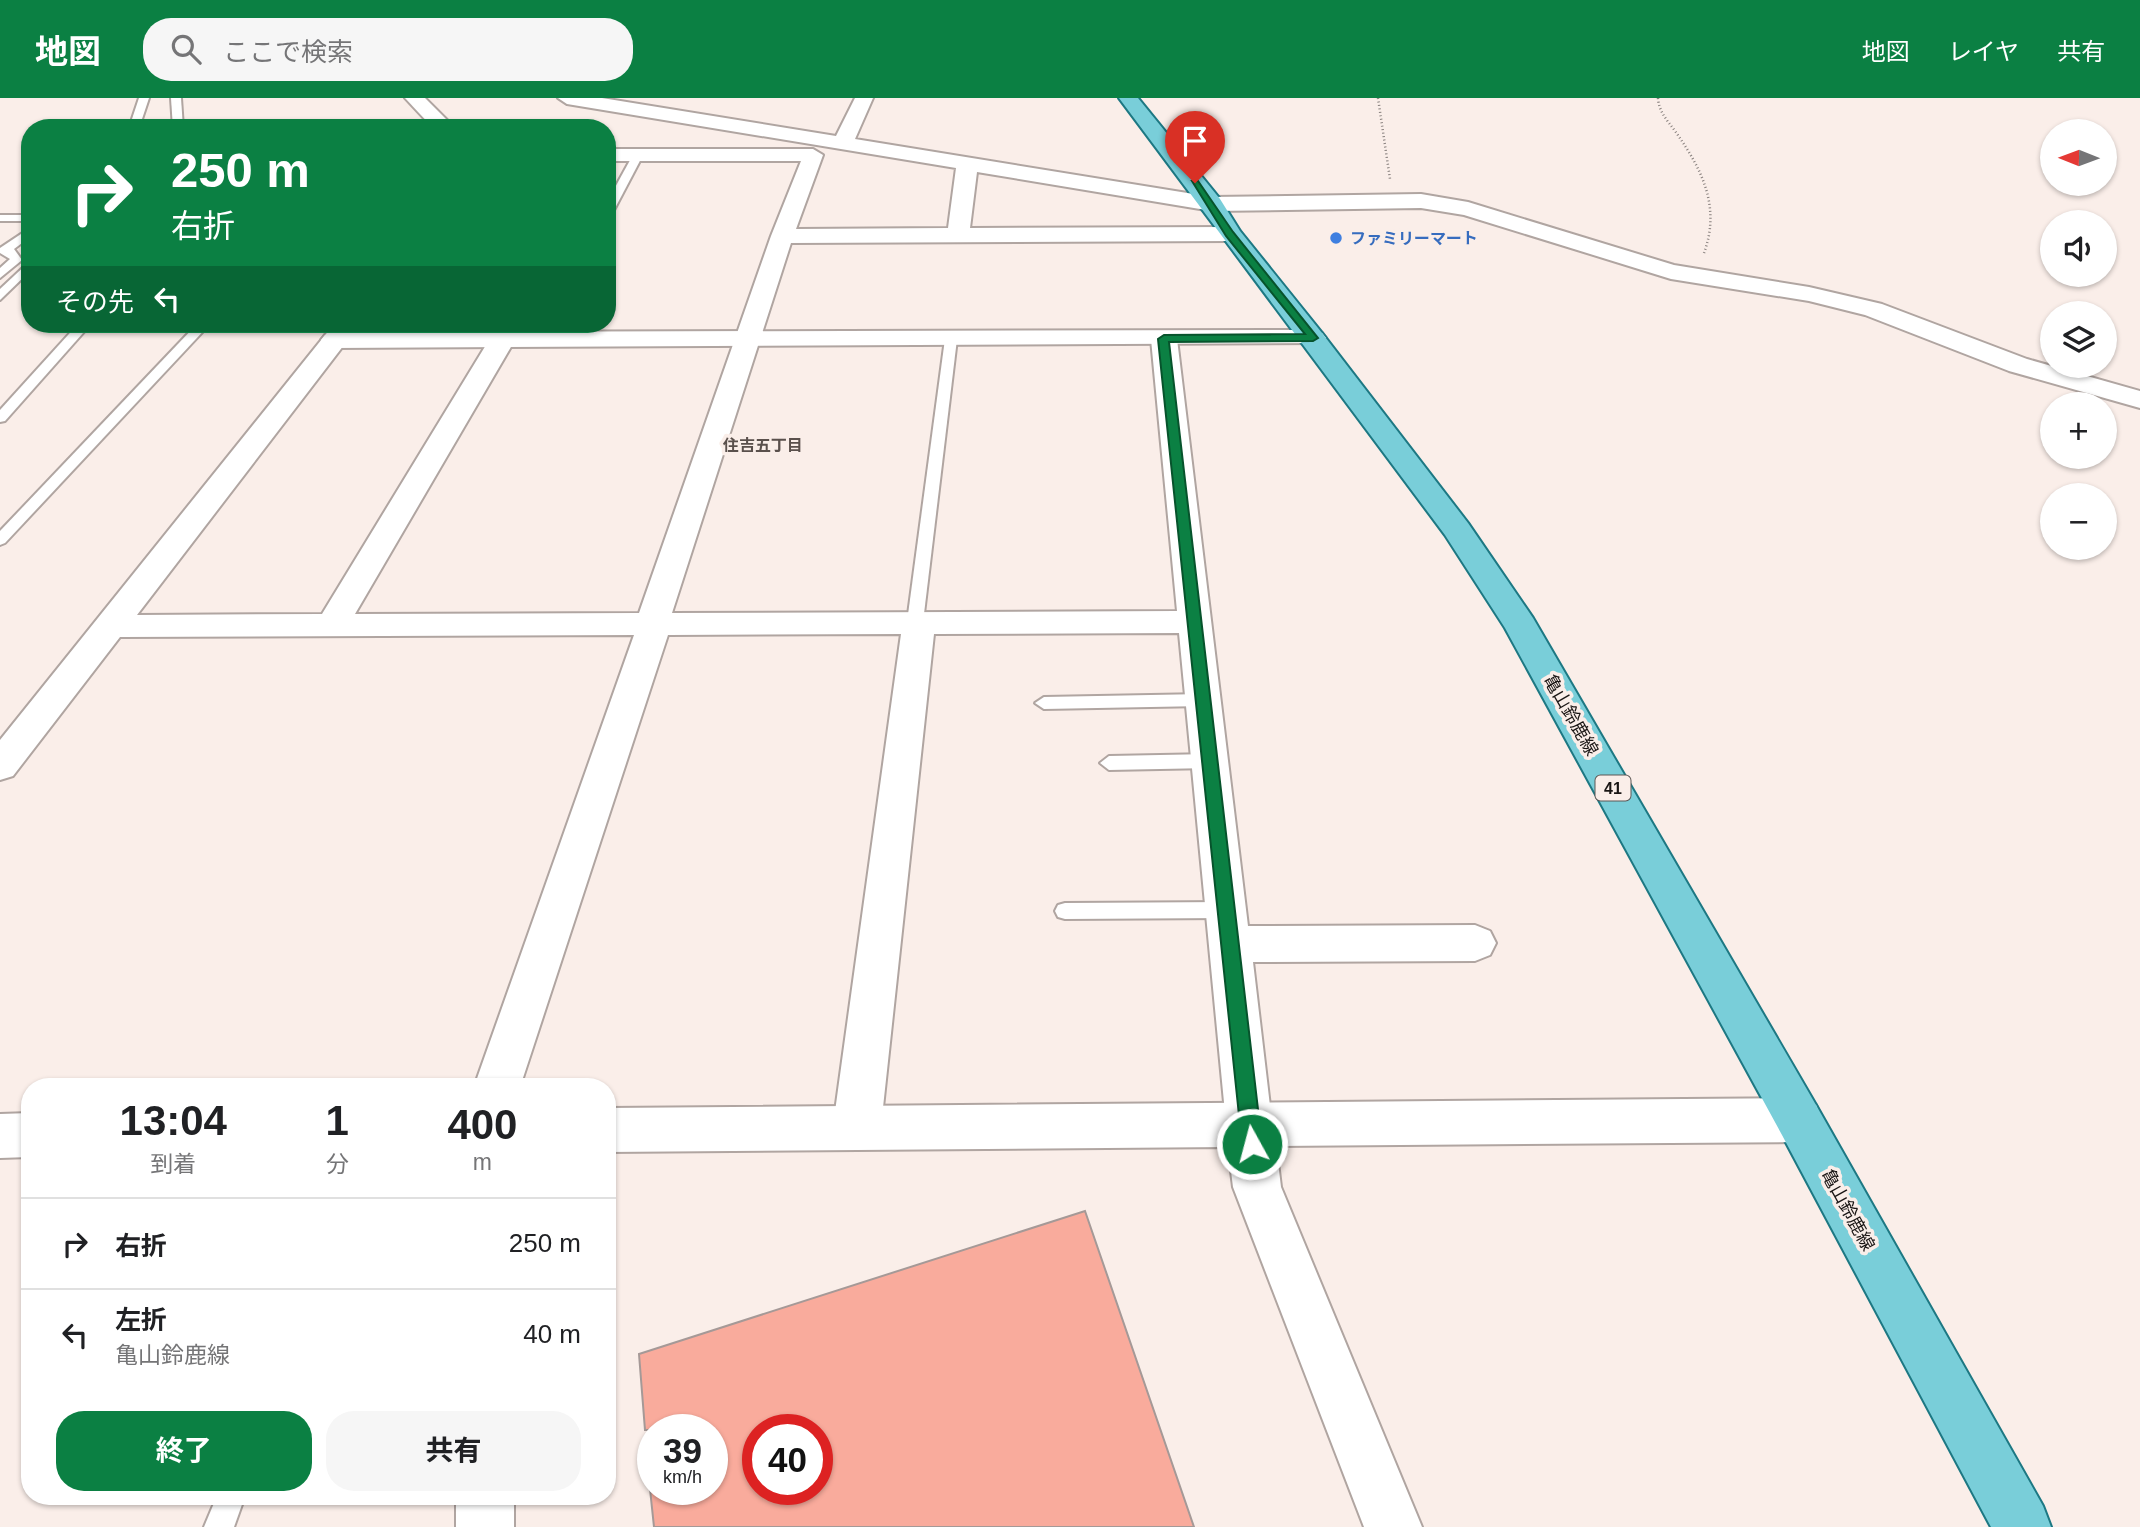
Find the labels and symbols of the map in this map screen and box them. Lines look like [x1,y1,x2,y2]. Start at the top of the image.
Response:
pin [1165,111,1225,183]
north arrow [2040,119,2118,196]
marker: ファミリーマート [1328,230,1344,246]
place label: ファミリーマート [1350,230,1478,247]
district label: 住吉五丁目 [722,437,803,454]
street label: 亀山鈴鹿線 [1540,671,1602,759]
road number: 41 [1596,776,1630,800]
position arrow [1215,1107,1289,1181]
street label: 亀山鈴鹿線 [1817,1166,1879,1254]
speed limit sign: 40 [742,1414,833,1505]

